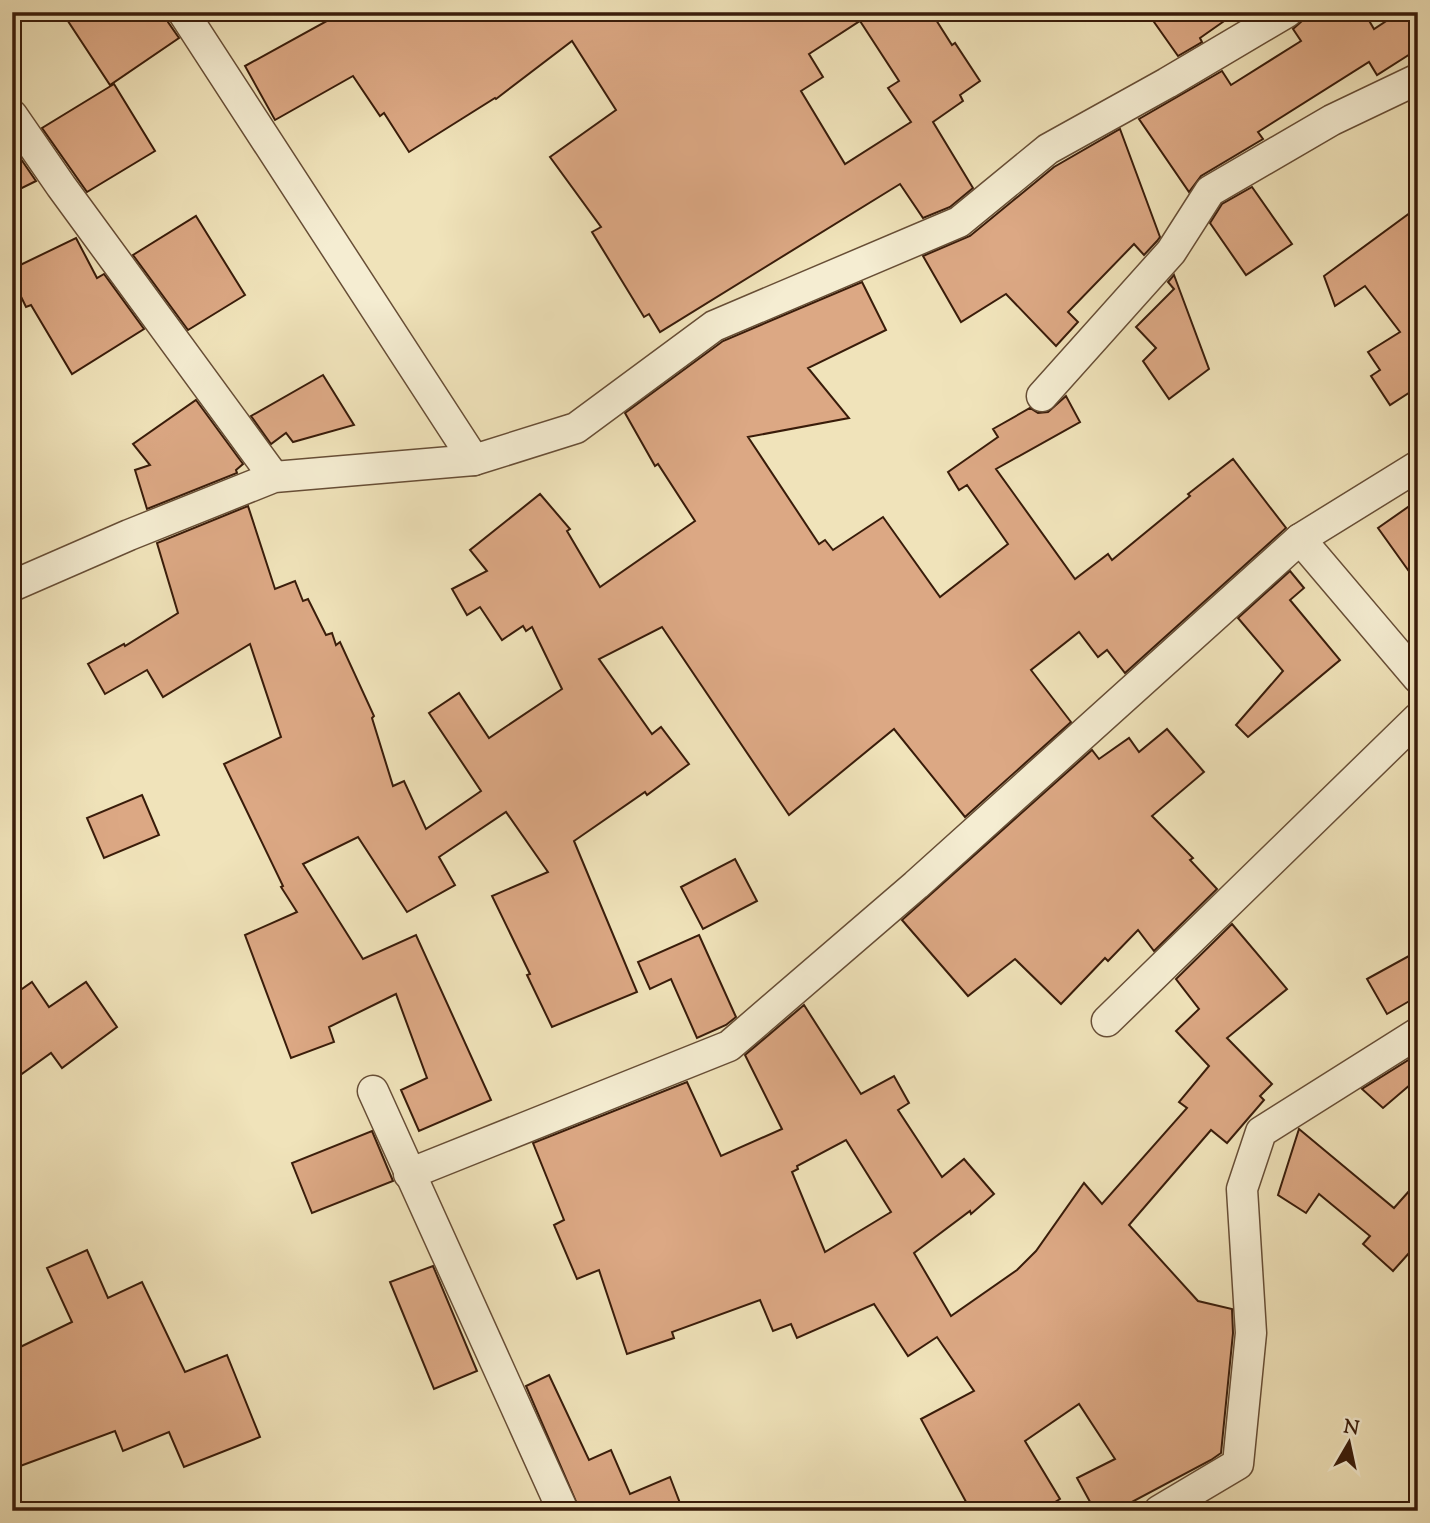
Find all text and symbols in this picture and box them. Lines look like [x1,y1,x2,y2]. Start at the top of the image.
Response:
north arrow [1314,1408,1384,1478]
text: N [1342,1414,1361,1443]

